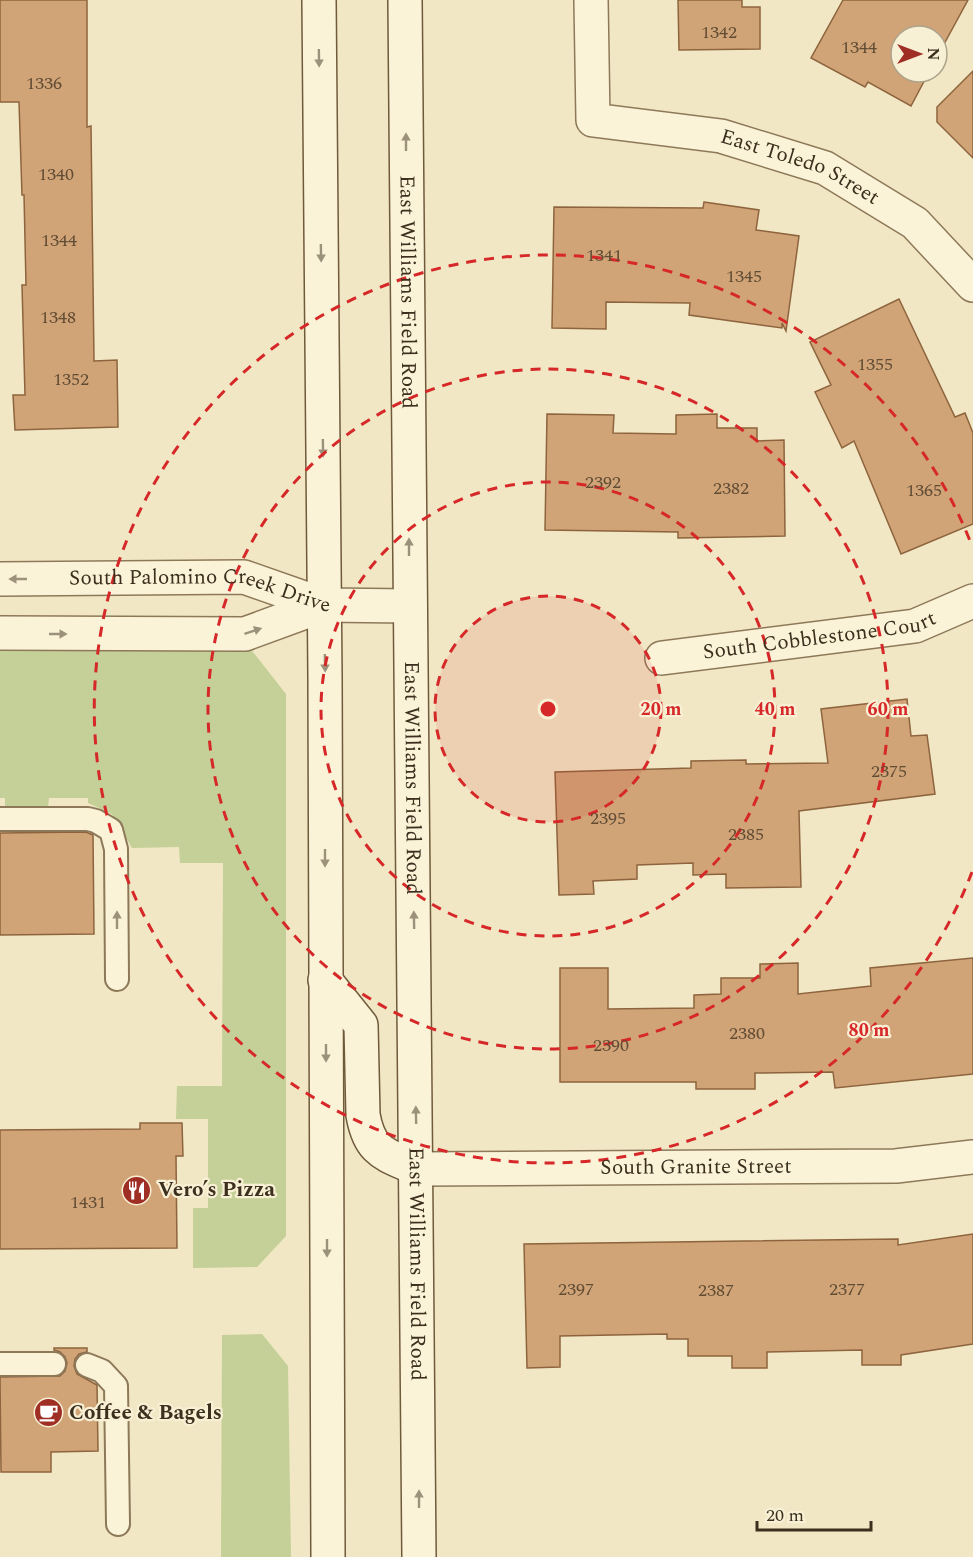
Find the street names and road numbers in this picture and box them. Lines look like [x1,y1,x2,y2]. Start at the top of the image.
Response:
street label: East Toledo Street [716,121,885,214]
street label: East Williams Field Road [390,175,424,409]
street label: South Palomino Creek Drive [69,561,330,621]
street label: South Cobblestone Court [701,603,941,669]
street label: East Williams Field Road [395,661,429,895]
street label: East Williams Field Road [399,1147,434,1381]
street label: South Granite Street [600,1151,792,1184]

